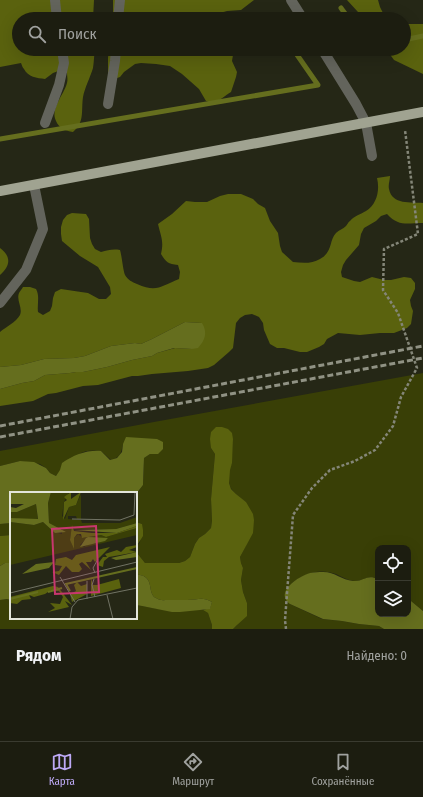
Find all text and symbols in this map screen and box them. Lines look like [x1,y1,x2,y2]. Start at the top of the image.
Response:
search box [12,12,411,56]
icon: search [26,23,48,45]
text: Поиск [58,25,96,43]
inset map [10,492,137,619]
map controls [375,545,411,617]
button: locate [375,545,411,581]
button: layers [375,581,411,617]
text: Рядом [16,645,61,666]
text: Найдено: 0 [346,648,407,663]
tab: Карта [49,751,75,788]
tab: Маршрут [172,751,214,788]
tab: Сохранённые [312,751,374,788]

